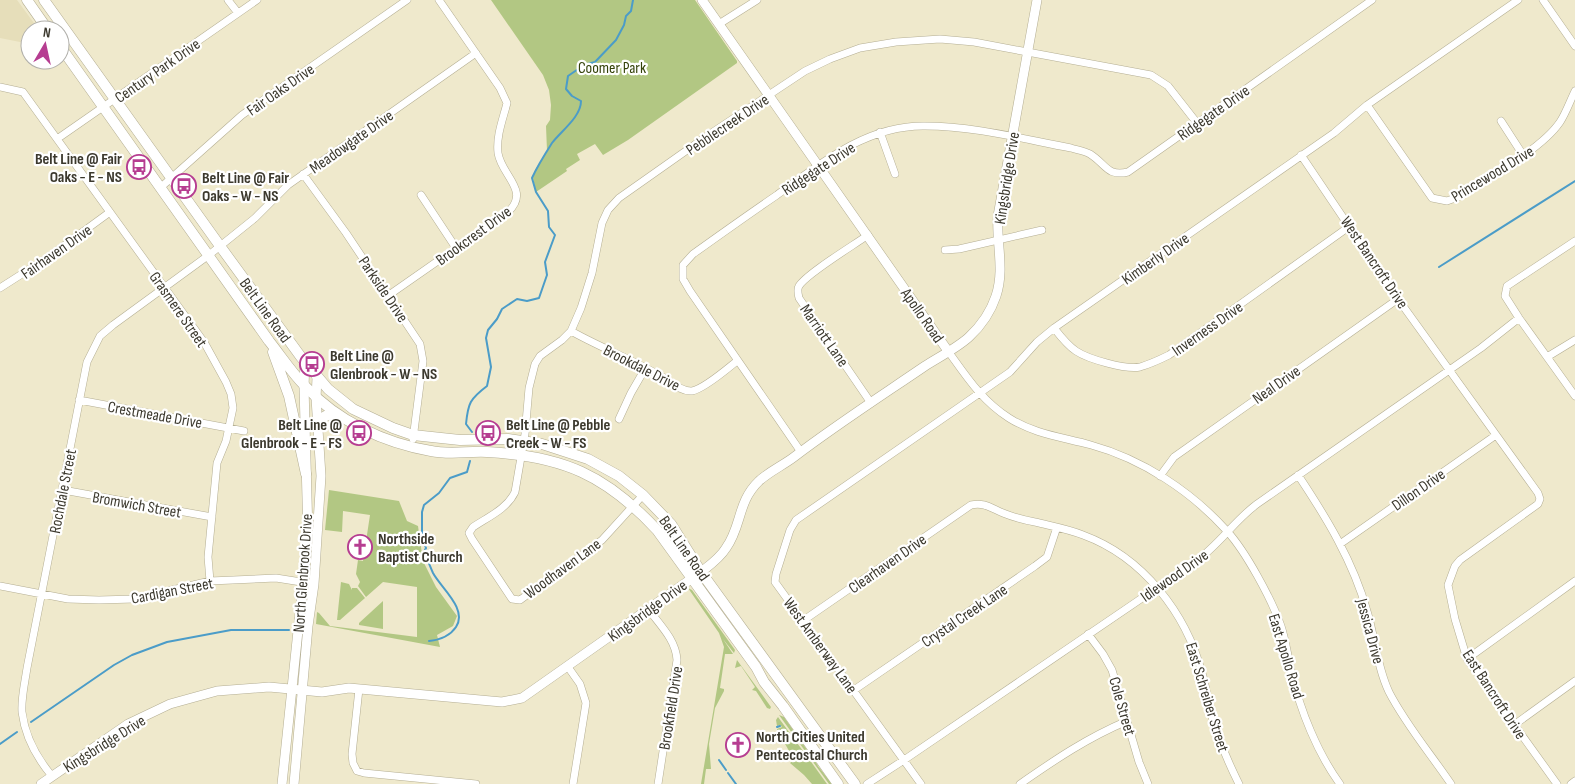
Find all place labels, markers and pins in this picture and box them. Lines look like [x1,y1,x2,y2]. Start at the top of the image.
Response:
place label: Belt Line @ Fair Oaks - E - NS [35,150,122,187]
bus stop icon: Belt Line @ Fair Oaks - E - NS [126,154,152,180]
place label: Belt Line @ Fair Oaks - W - NS [202,169,289,206]
bus stop icon: Belt Line @ Fair Oaks - W - NS [171,173,197,199]
place label: Belt Line @ Glenbrook - W - NS [330,347,437,384]
bus stop icon: Belt Line @ Glenbrook - W - NS [299,351,325,377]
place label: Belt Line @ Glenbrook - E - FS [241,416,342,453]
place label: Belt Line @ Pebble Creek - W - FS [506,416,610,453]
bus stop icon: Belt Line @ Glenbrook - E - FS [346,420,372,446]
bus stop icon: Belt Line @ Pebble Creek - W - FS [475,420,501,446]
place label: Northside Baptist Church [378,530,463,567]
church icon: Northside Baptist Church [347,534,373,560]
place label: North Cities United Pentecostal Church [756,728,868,765]
church icon: North Cities United Pentecostal Church [725,732,751,758]

